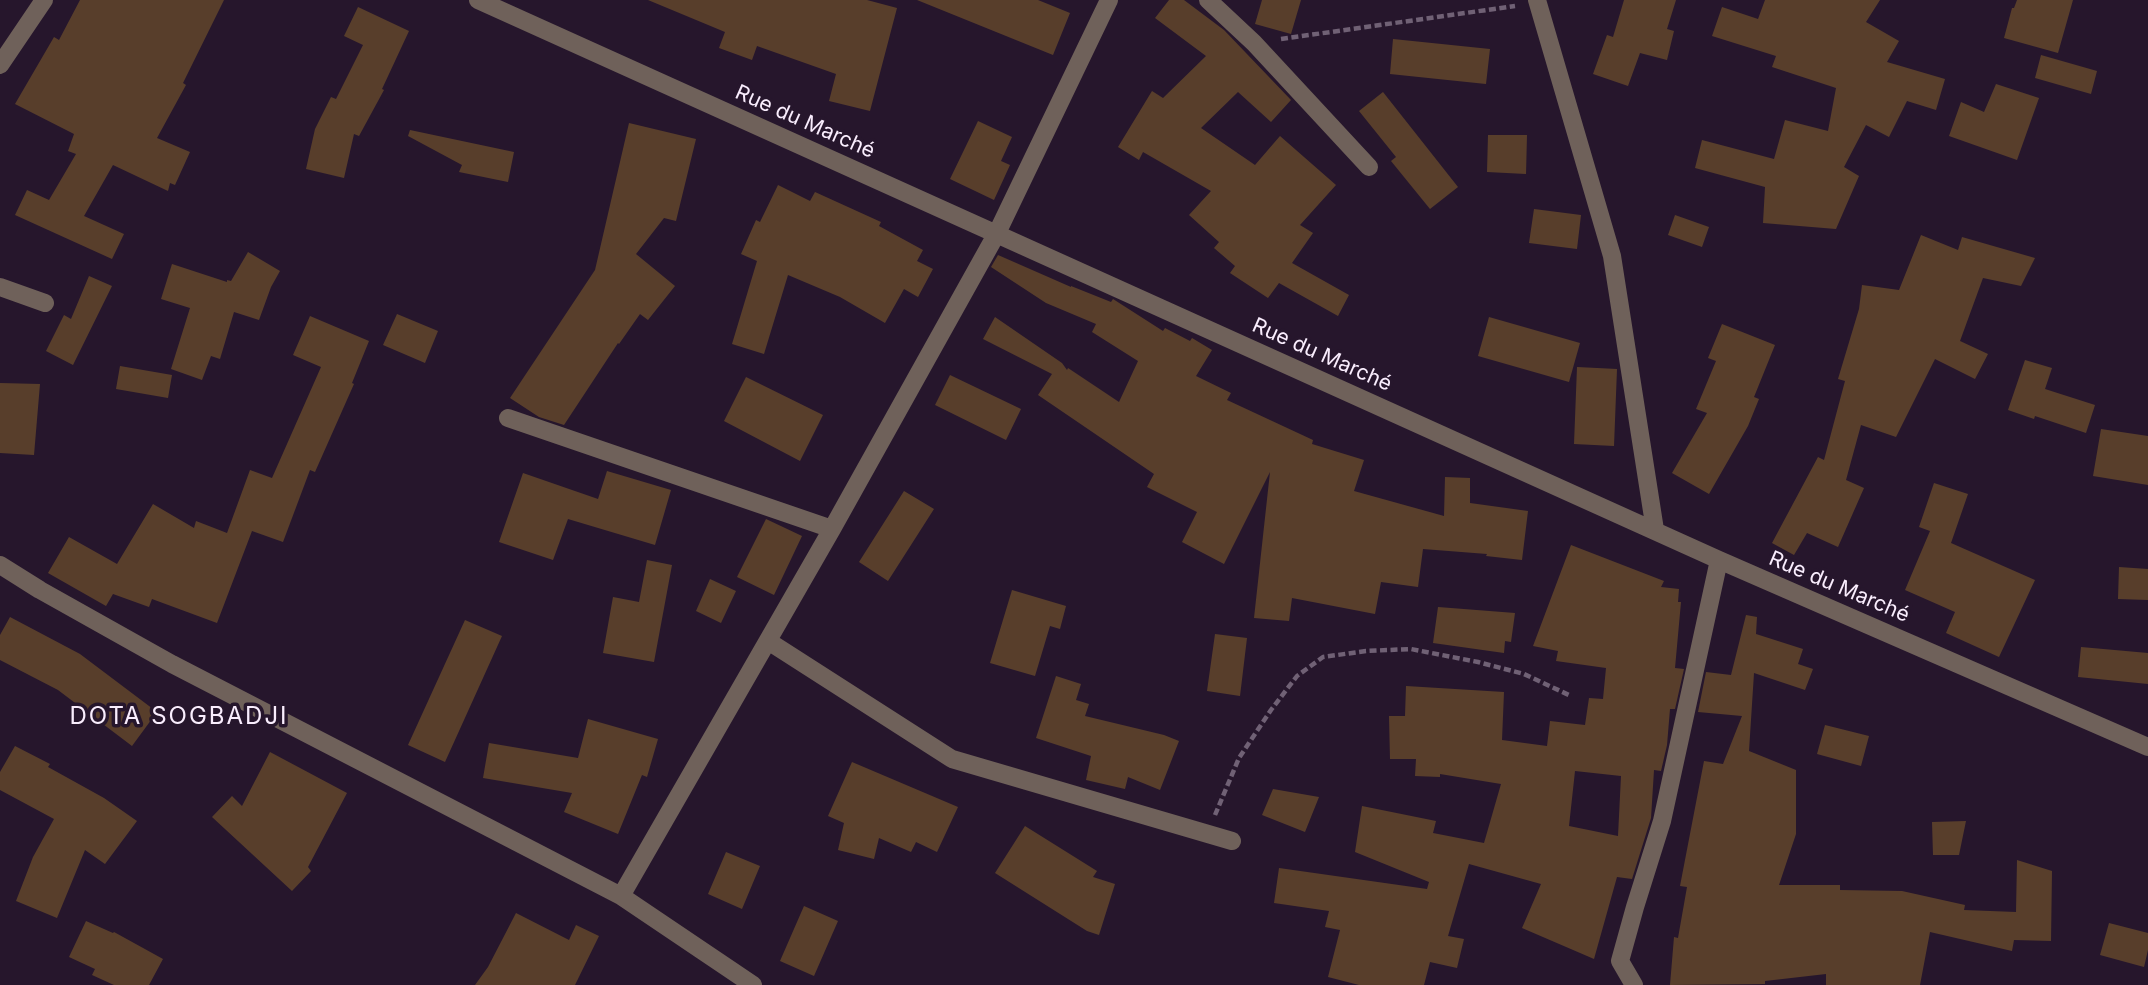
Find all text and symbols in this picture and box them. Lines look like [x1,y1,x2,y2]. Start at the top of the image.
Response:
street label: Rue du Marché [731,80,879,164]
street label: Rue du Marché [1248,313,1396,397]
street label: Rue du Marché [1765,546,1913,628]
district label: DOTA SOGBADJI [71,703,287,731]

